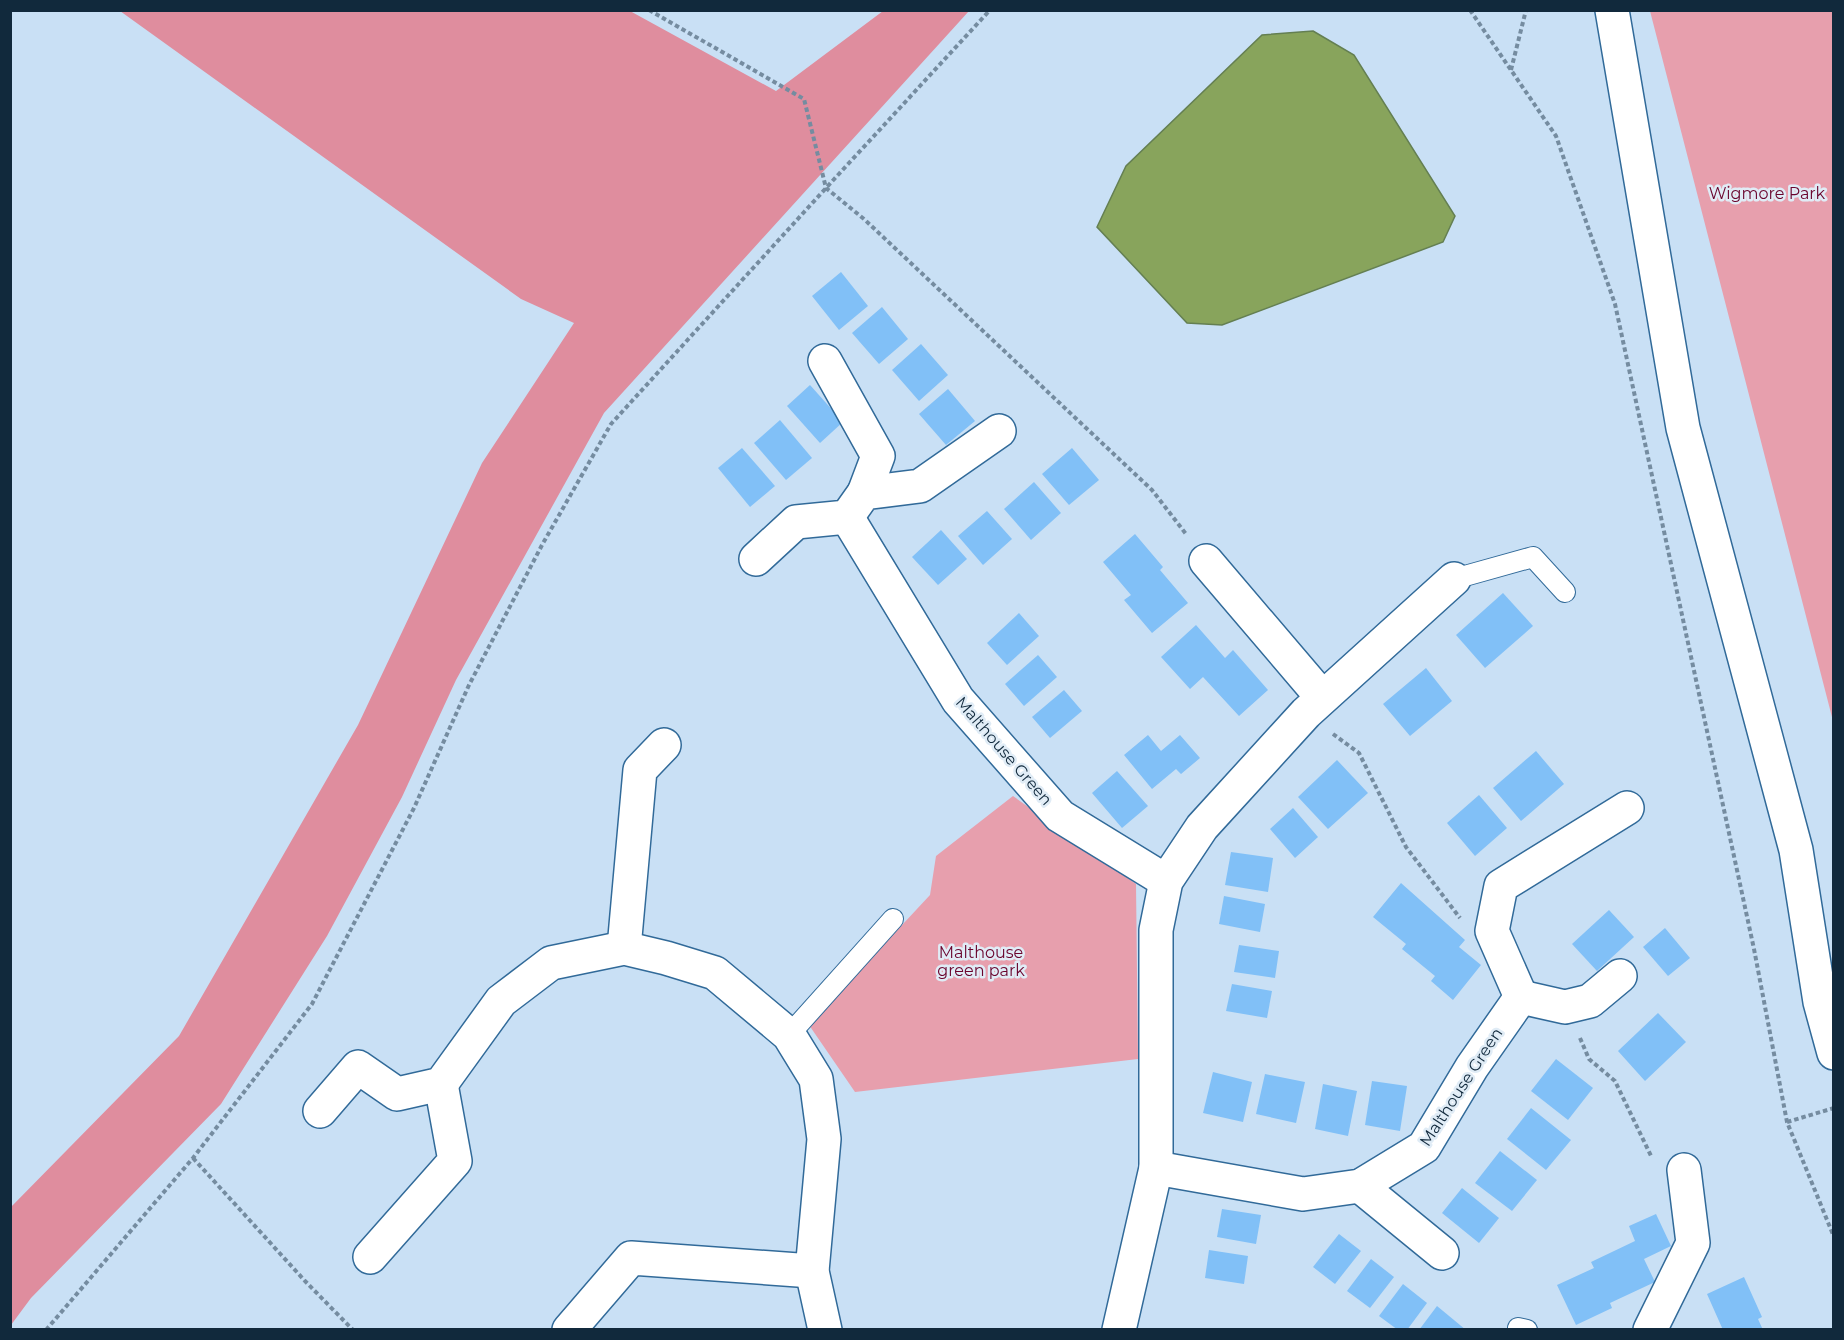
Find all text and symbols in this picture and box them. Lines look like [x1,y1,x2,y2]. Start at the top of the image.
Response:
park label: Wigmore Park [1709,184,1826,203]
street label: Malthouse Green [952,693,1056,809]
park label: Malthouse green park [937,943,1025,980]
street label: Malthouse Green [1416,1024,1506,1150]

